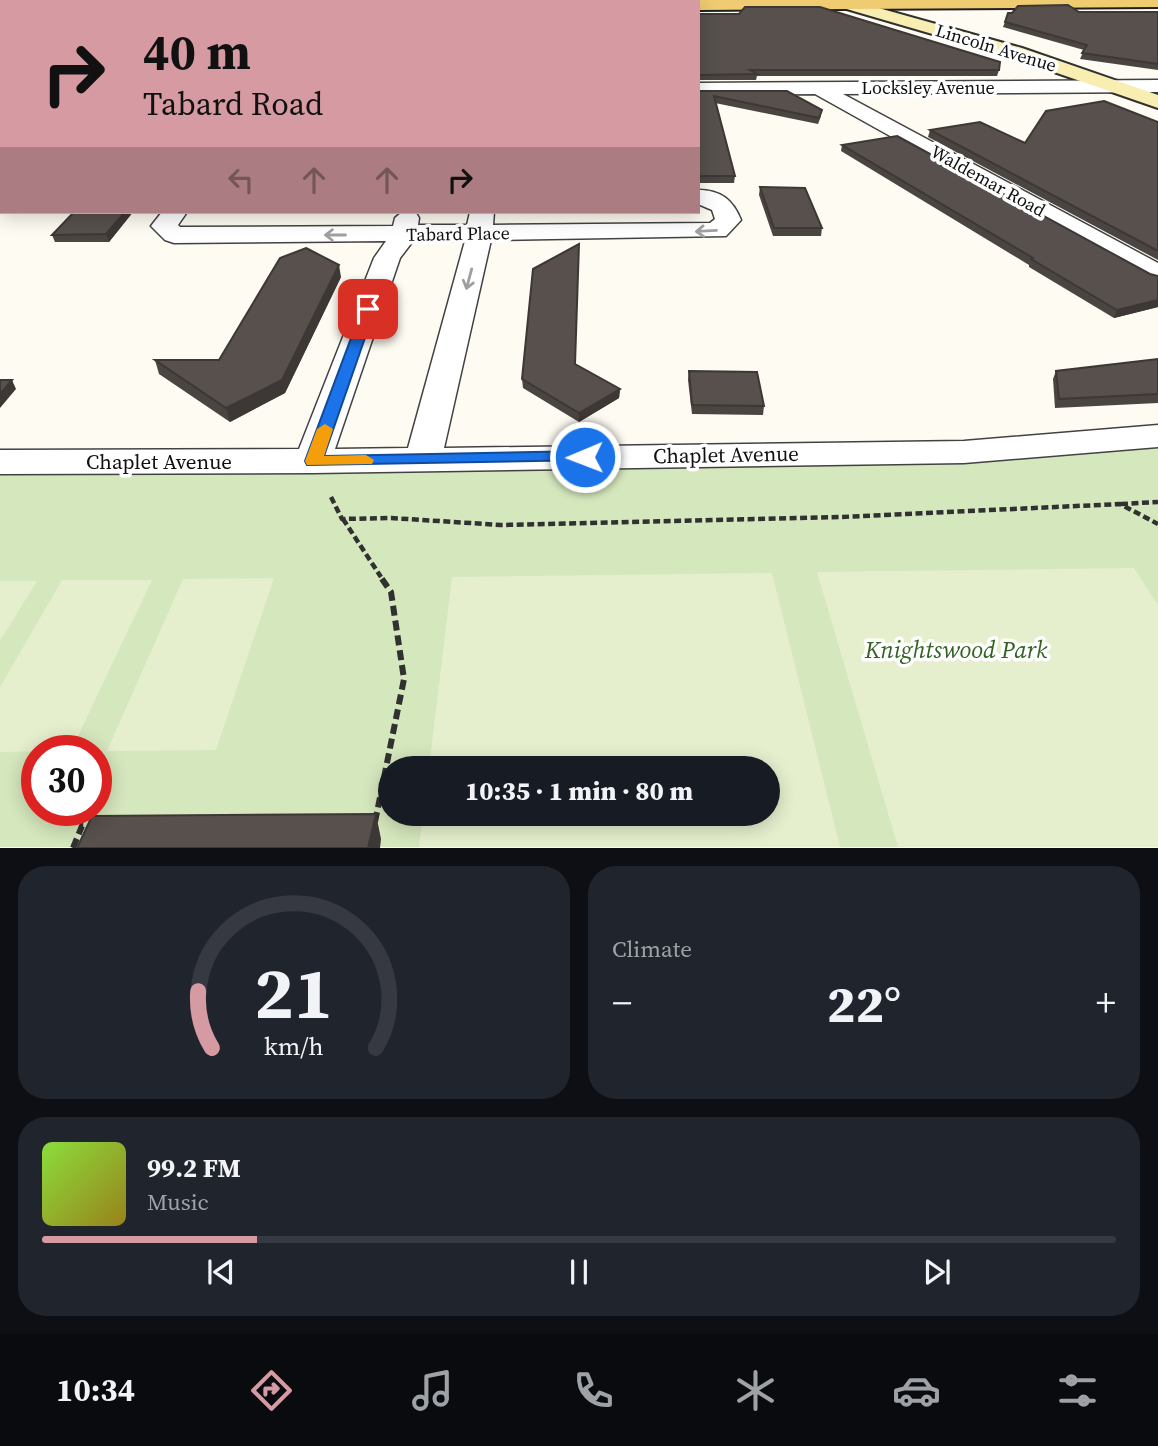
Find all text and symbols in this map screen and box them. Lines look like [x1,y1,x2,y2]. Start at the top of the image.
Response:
street label: Lincoln Avenue [933,17,1060,78]
text: 40 m [143,18,251,85]
icon: right [28,28,119,119]
street label: Locksley Avenue [861,75,995,100]
text: Tabard Road [143,82,323,126]
street label: Waldemar Road [926,139,1050,222]
icon: left [222,161,260,199]
icon: ahead [295,161,333,199]
icon: ahead [368,161,406,199]
icon: right [441,161,479,199]
street label: Tabard Place [406,220,510,247]
one-way arrow [695,224,718,237]
one-way arrow [324,228,347,242]
one-way arrow [462,268,475,290]
pin [338,279,398,339]
icon: arrive [349,290,387,328]
position arrow [548,420,622,494]
street label: Chaplet Avenue [653,439,799,470]
street label: Chaplet Avenue [86,447,232,476]
park label: Knightswood Park [864,633,1048,666]
speed limit sign: 30 [21,735,112,826]
text: 10:35 · 1 min · 80 m [465,773,693,809]
text: Climate [612,933,692,965]
text: 21 [255,944,333,1043]
text: 22° [827,968,901,1039]
text: − [612,977,632,1029]
text: + [1096,977,1116,1029]
text: km/h [264,1029,324,1063]
text: 99.2 FM [147,1150,241,1186]
text: Music [147,1186,209,1218]
icon: previous [202,1253,240,1291]
icon: pause [560,1253,598,1291]
icon: next [918,1253,956,1291]
icon: directions [247,1366,296,1415]
icon: music [408,1366,457,1415]
icon: phone [569,1366,618,1415]
icon: climate [731,1366,780,1415]
icon: car [892,1366,941,1415]
icon: filters [1053,1366,1102,1415]
text: 10:34 [56,1368,135,1412]

